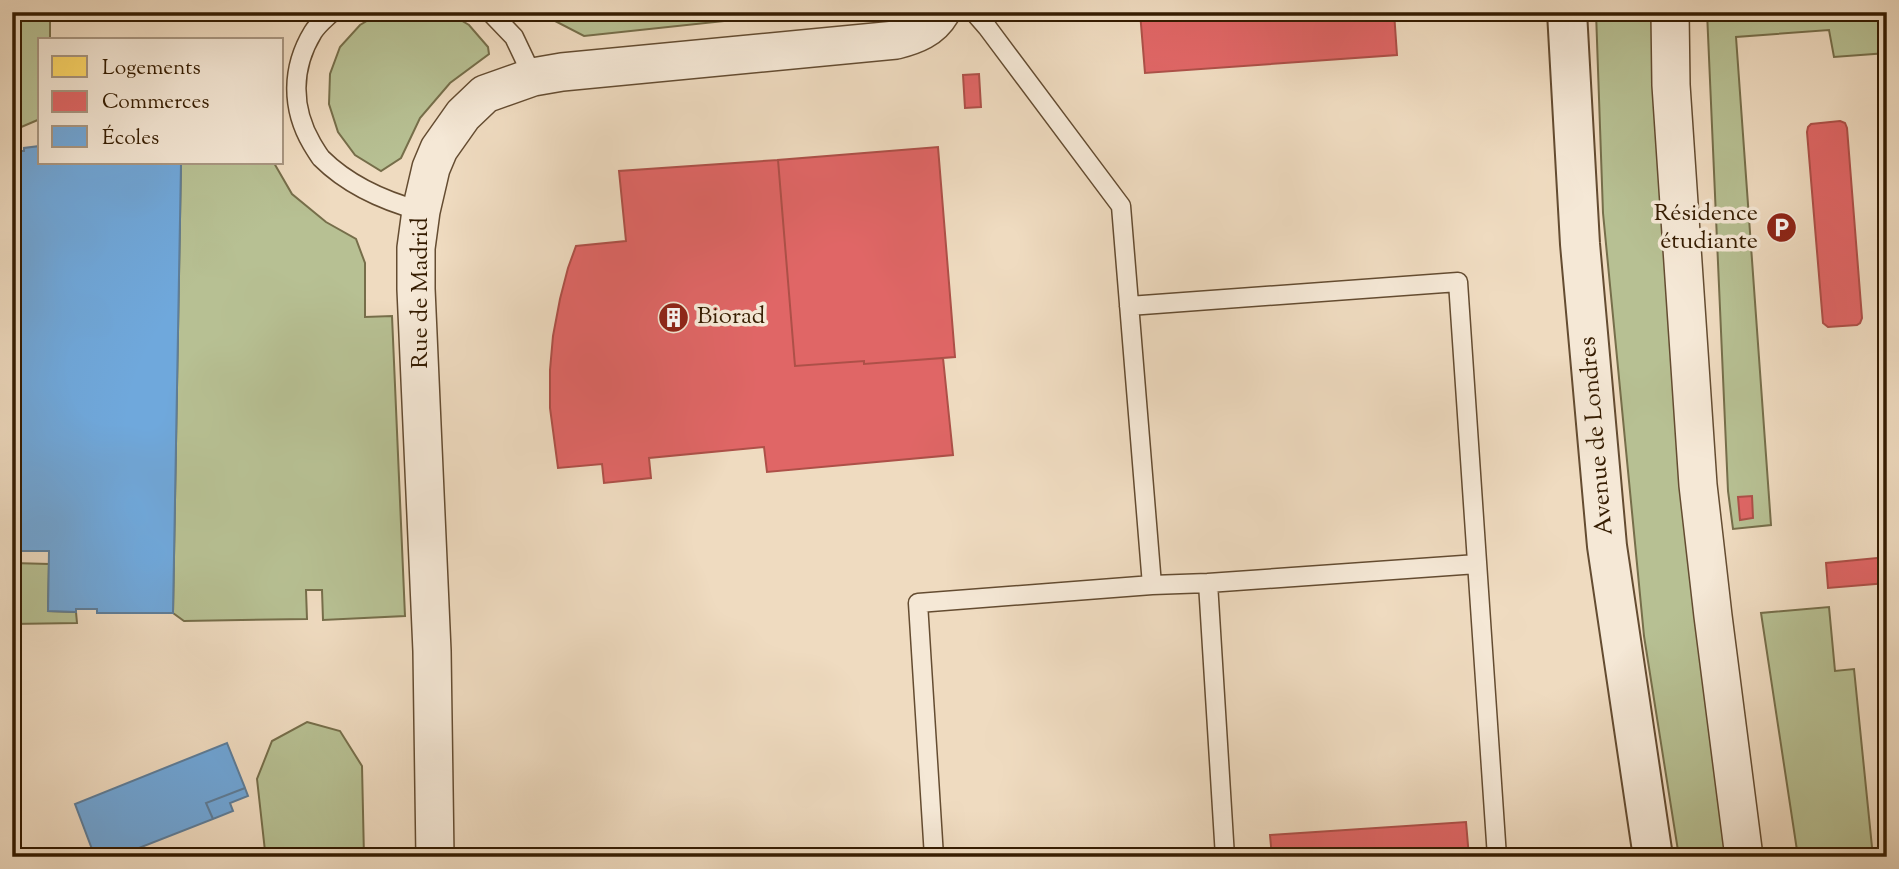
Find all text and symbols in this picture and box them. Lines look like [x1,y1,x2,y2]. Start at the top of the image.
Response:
legend [38,38,284,164]
text: Logements [102,54,201,84]
text: Commerces [102,88,210,118]
text: Écoles [102,124,159,154]
place label: Résidence étudiante [1654,197,1758,259]
parking icon: Résidence étudiante [1764,211,1798,245]
street label: Rue de Madrid [404,217,438,369]
building icon: Biorad [657,300,691,334]
place label: Biorad [697,300,766,334]
street label: Avenue de Londres [1571,335,1623,537]

